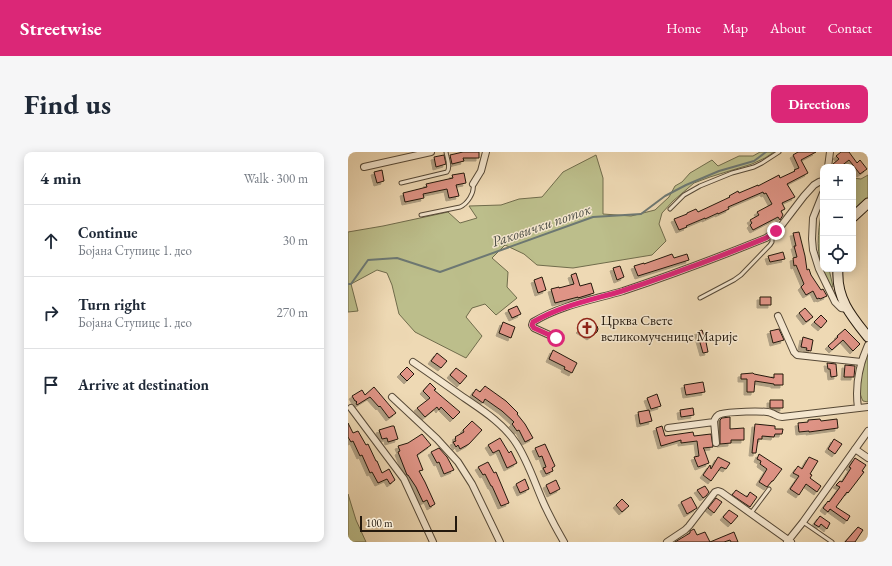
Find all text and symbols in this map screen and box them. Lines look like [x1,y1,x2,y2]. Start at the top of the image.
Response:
text: Streetwise [20,16,102,41]
text: Home [666,19,701,37]
text: Map [723,19,748,37]
text: About [770,19,806,37]
text: Contact [828,19,872,37]
button: Directions [771,85,868,123]
text: Find us [24,86,111,122]
map controls [820,164,856,272]
button: + [820,164,856,200]
text: 4 min [40,167,81,189]
text: Walk · 300 m [244,170,308,187]
water label: Раковички поток [489,199,594,251]
button: − [820,200,856,236]
route end [767,222,785,240]
text: Continue [78,223,138,242]
icon: ahead [40,230,62,252]
text: 30 m [283,232,308,249]
button: locate [820,236,856,272]
text: Бојана Ступице 1. део [78,242,192,259]
text: Turn right [78,295,146,314]
icon: right [40,302,62,324]
text: 270 m [277,304,308,321]
place label: Црква Свете великомученице Марије [601,311,738,345]
text: Бојана Ступице 1. део [78,314,192,331]
church icon: Црква Свете великомученице Марије [576,317,598,339]
route start [547,329,565,347]
icon: arrive [40,374,62,396]
text: Arrive at destination [78,375,209,394]
scale bar [360,514,457,533]
text: 100 m [366,516,393,530]

